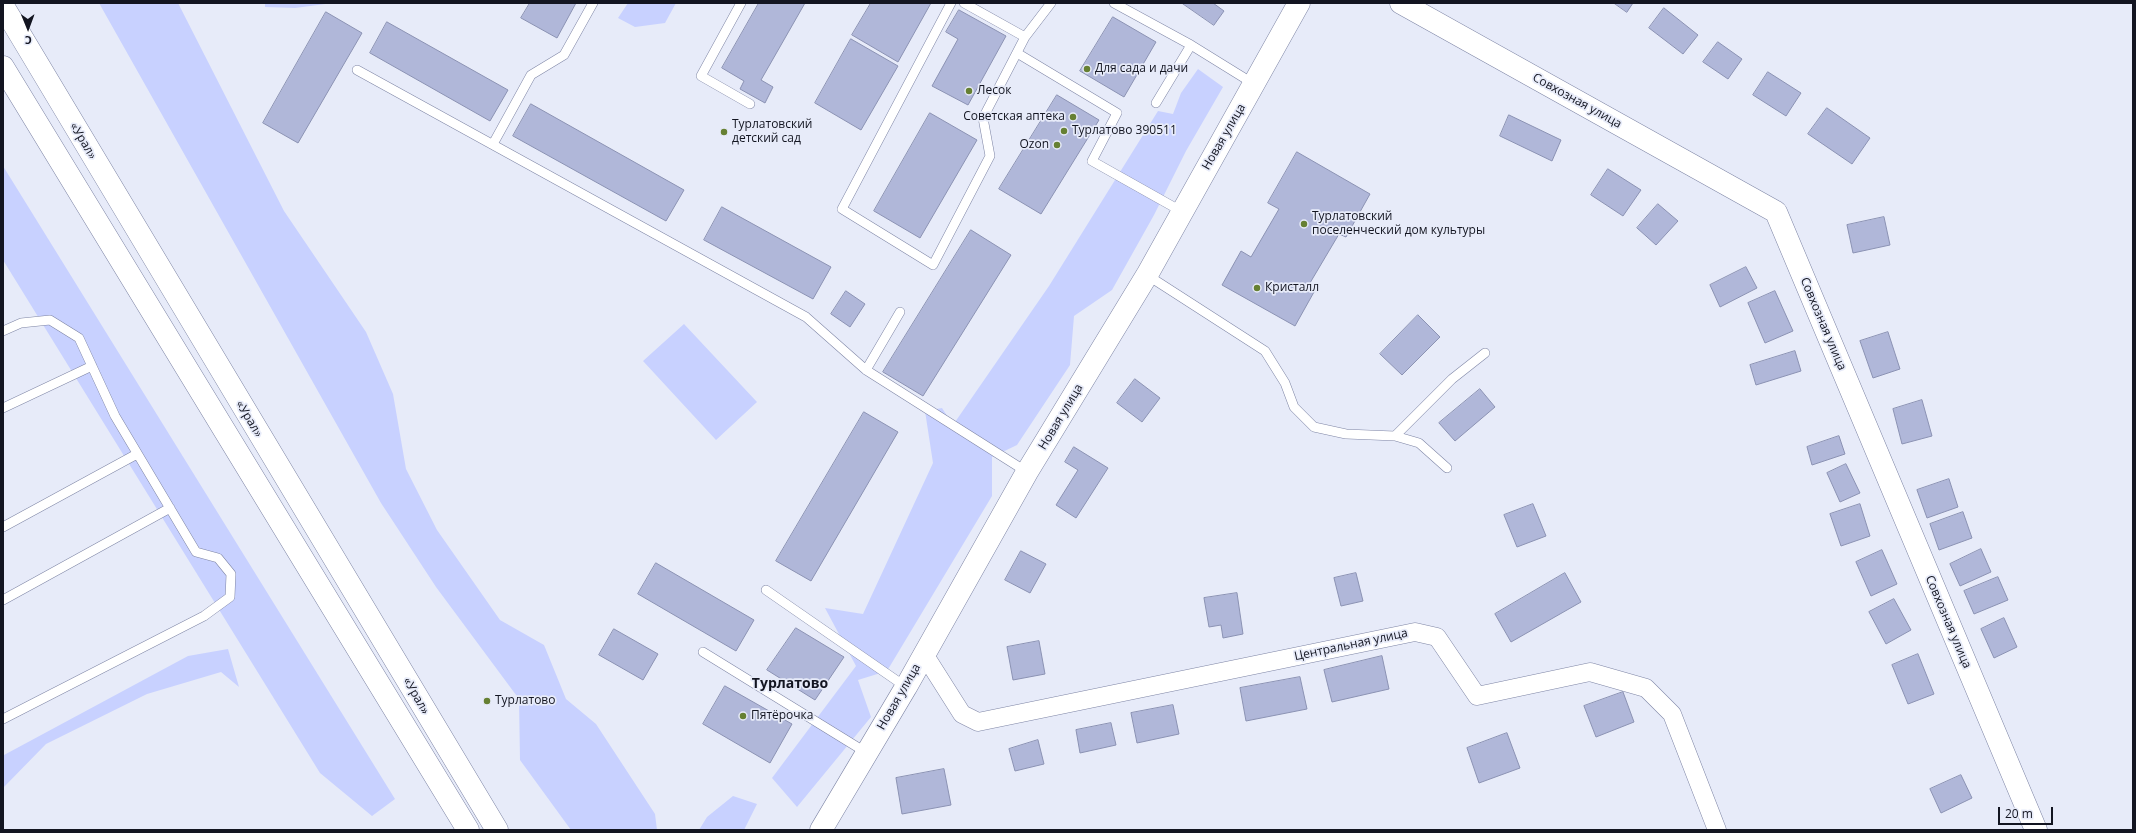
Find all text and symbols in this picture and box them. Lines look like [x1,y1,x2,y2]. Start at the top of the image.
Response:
north arrow [8,8,48,48]
text: С [25,33,32,48]
place label: Для сада и дачи [1095,62,1188,76]
marker: Для сада и дачи [1082,64,1092,74]
street label: Совхозная улица [1530,71,1624,131]
place label: Лесок [977,84,1011,98]
marker: Лесок [964,86,974,96]
street label: Новая улица [1199,101,1249,173]
place label: Советская аптека [963,110,1065,124]
marker: Советская аптека [1068,112,1078,122]
place label: Турлатовский детский сад [732,118,812,146]
street label: «Урал» [66,120,100,162]
place label: Турлатово 390511 [1072,124,1177,138]
marker: Турлатово 390511 [1059,126,1069,136]
marker: Турлатовский детский сад [719,127,729,137]
place label: Ozon [1019,138,1049,152]
marker: Ozon [1052,140,1062,150]
place label: Турлатовский поселенческий дом культуры [1312,210,1485,238]
marker: Турлатовский поселенческий дом культуры [1299,219,1309,229]
street label: Совхозная улица [1797,275,1849,373]
place label: Кристалл [1265,281,1319,295]
marker: Кристалл [1252,283,1262,293]
street label: Новая улица [1036,382,1086,452]
street label: «Урал» [232,398,266,440]
street label: Совхозная улица [1922,573,1974,671]
street label: Центральная улица [1293,626,1409,664]
street label: Новая улица [874,661,924,733]
street label: «Урал» [400,675,432,717]
district label: Турлатово [752,676,828,692]
place label: Турлатово [495,694,555,708]
marker: Турлатово [482,696,492,706]
place label: Пятёрочка [751,709,813,723]
marker: Пятёрочка [738,711,748,721]
scale bar [2000,799,2055,825]
text: 20 m [2005,805,2033,822]

